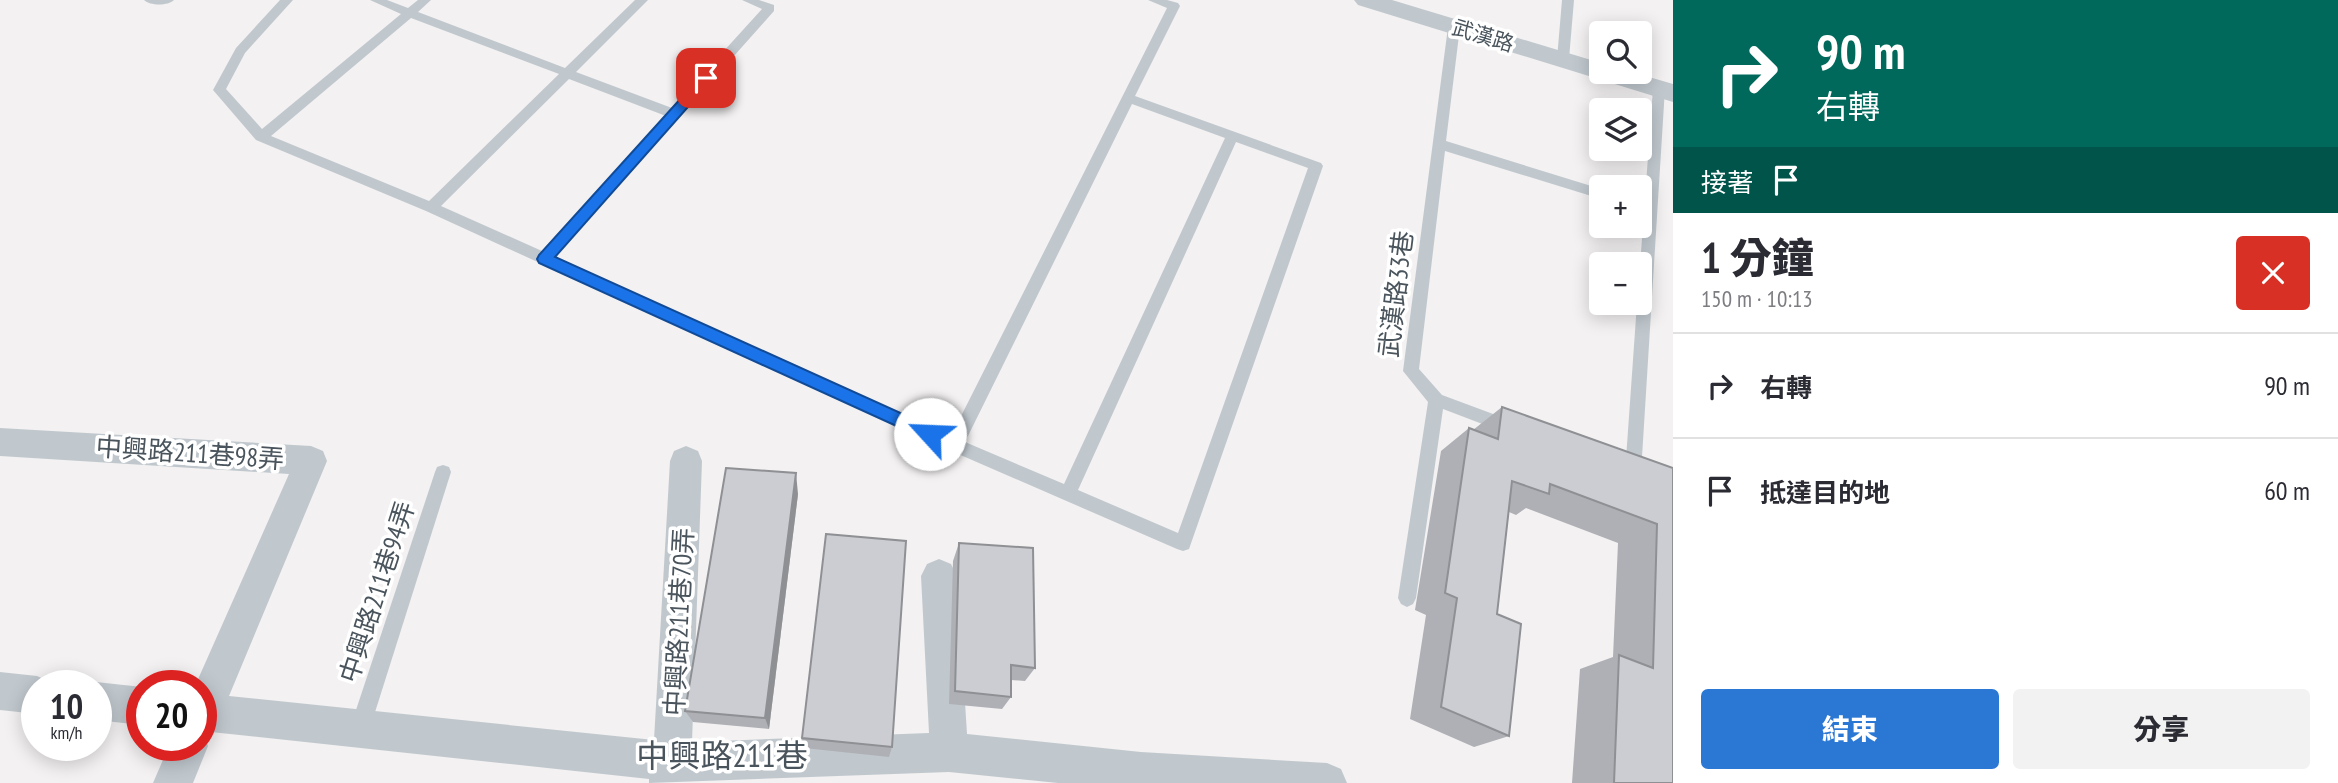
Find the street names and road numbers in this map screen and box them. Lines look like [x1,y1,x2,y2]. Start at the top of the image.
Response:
street label: 武漢路 [1449,13,1517,58]
street label: 武漢路33巷 [1371,229,1420,359]
street label: 中興路211巷98弄 [95,429,285,476]
street label: 中興路211巷94弄 [332,497,421,687]
street label: 中興路211巷70弄 [657,527,700,717]
street label: 中興路211巷 [636,734,808,776]

